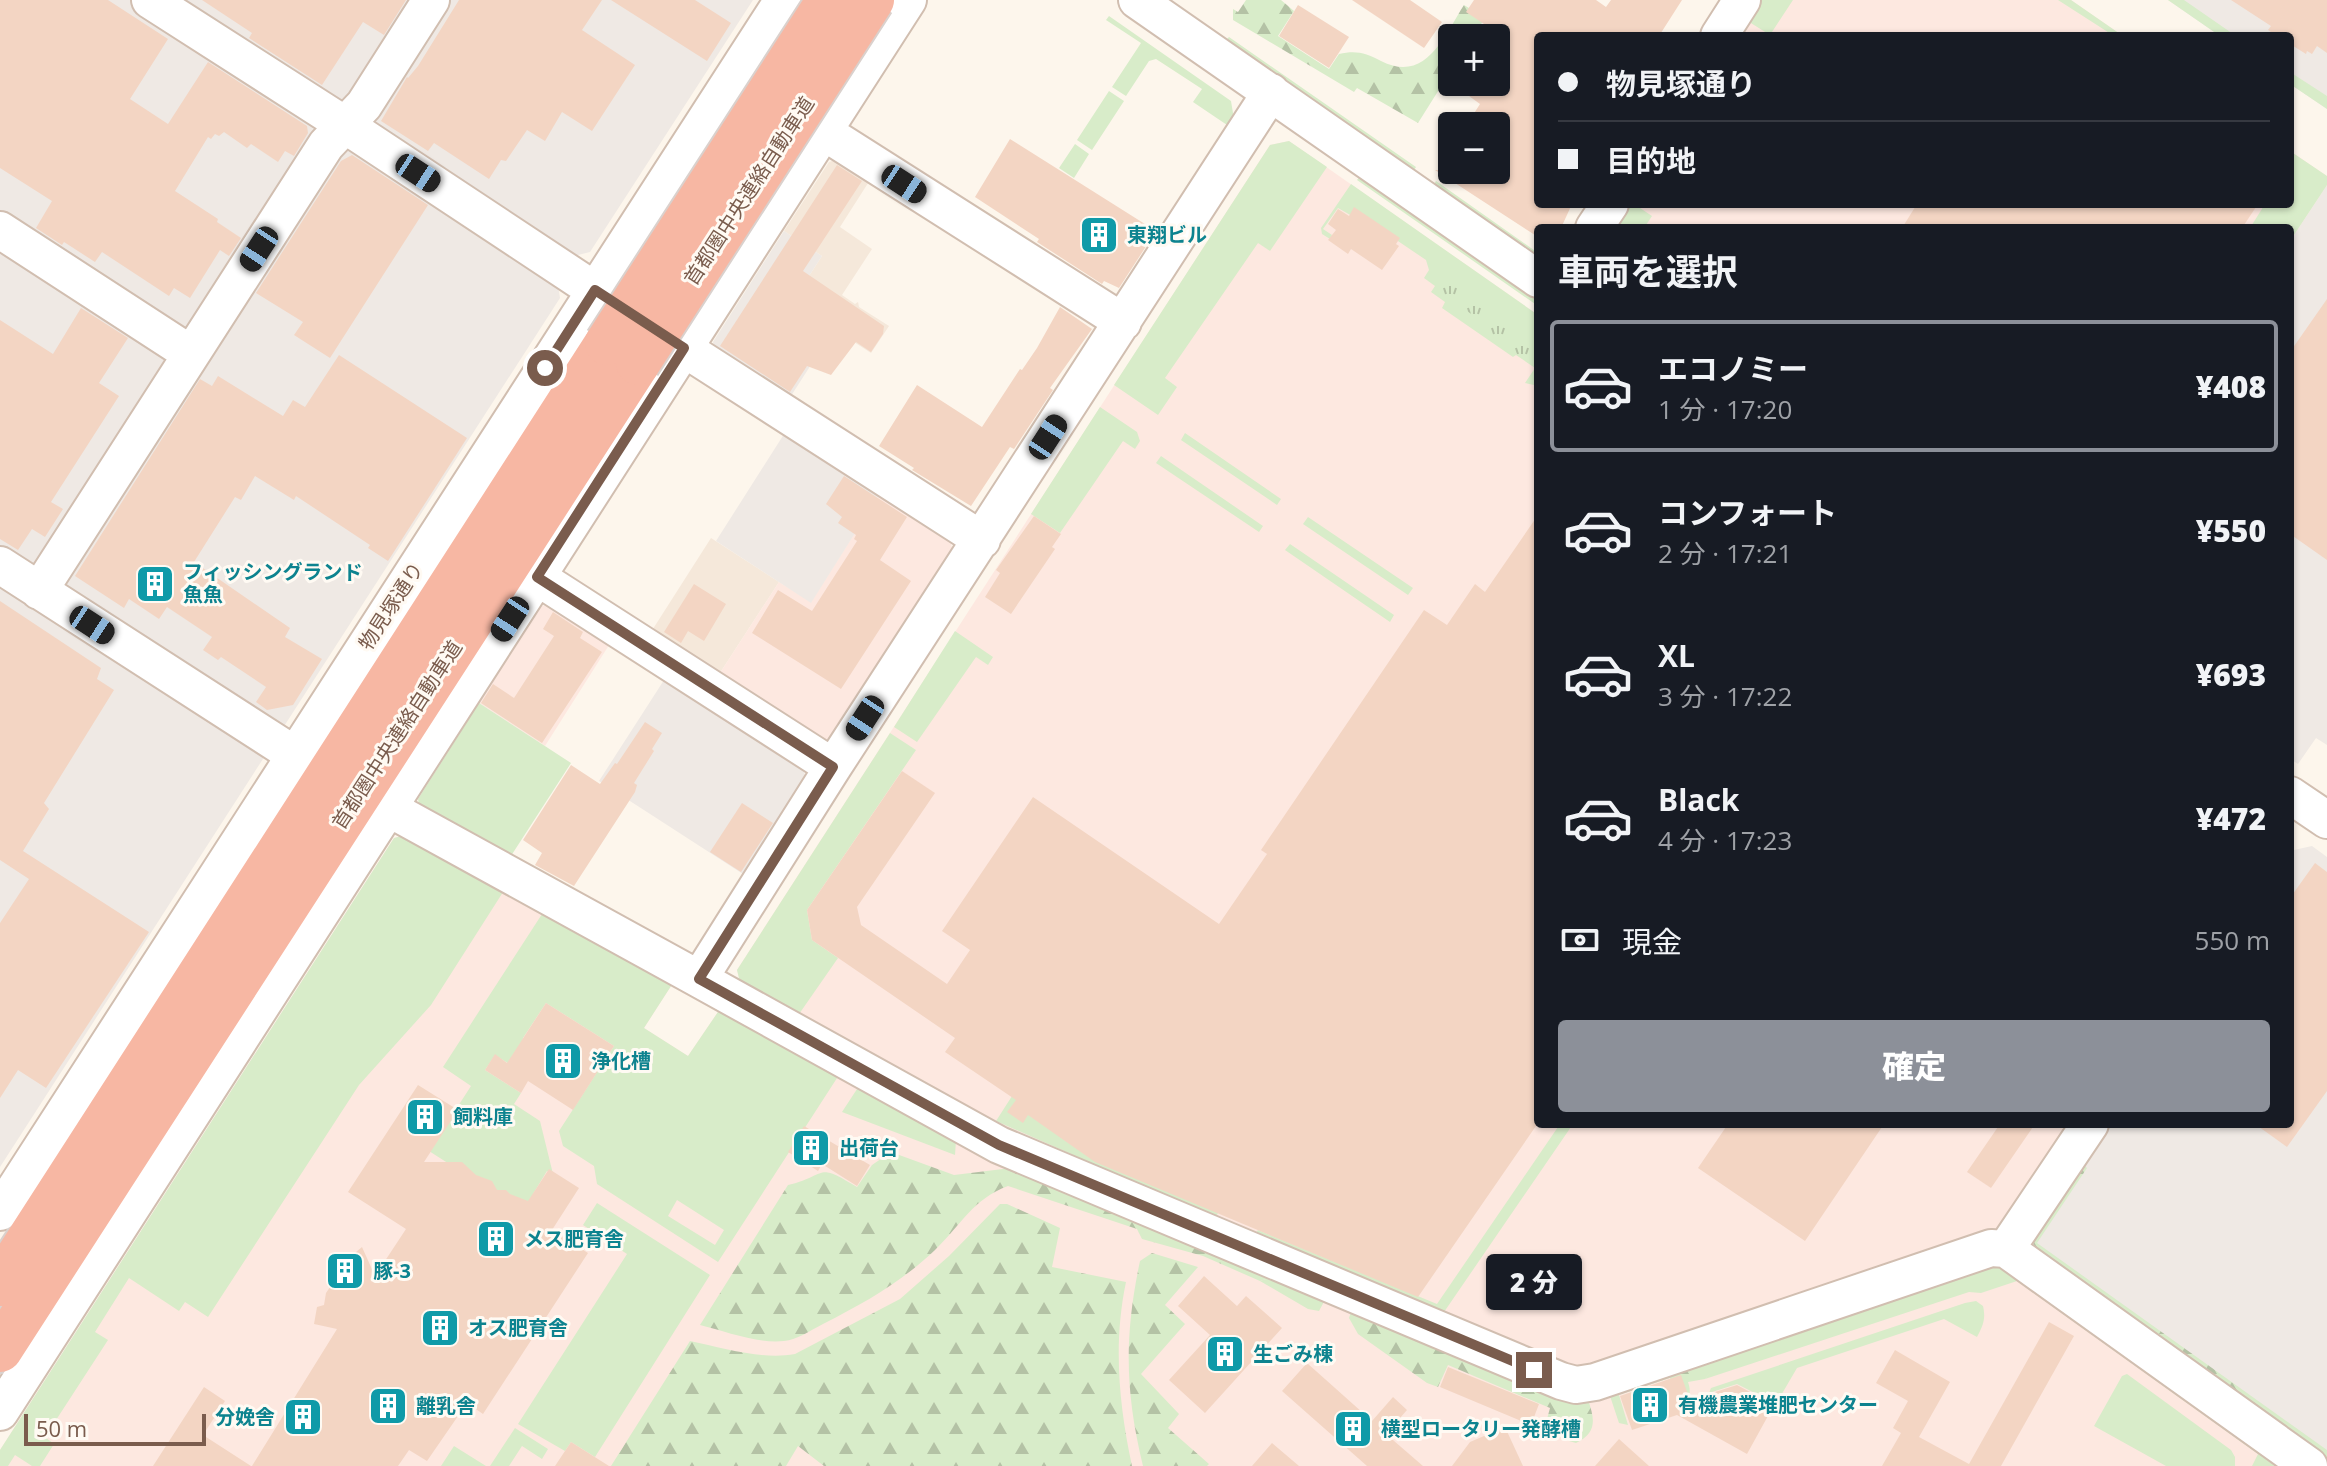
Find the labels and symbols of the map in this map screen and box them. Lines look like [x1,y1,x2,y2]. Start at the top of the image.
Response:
street label: 首都圏中央連絡自動車道 [677,91,820,290]
car [391,150,445,196]
car [877,161,931,207]
building icon: 東翔ビル [1078,214,1120,256]
place label: 東翔ビル [1127,221,1207,248]
car [236,222,282,276]
route start [527,350,563,386]
car [1025,410,1071,464]
street label: 物見塚通り [352,556,429,655]
place label: フィッシングランド 魚魚 [183,558,363,608]
building icon: フィッシングランド 魚魚 [134,563,176,605]
car [487,592,533,646]
car [65,602,119,648]
street label: 首都圏中央連絡自動車道 [325,635,468,834]
car [842,691,888,745]
building icon: 浄化槽 [542,1040,584,1082]
place label: 浄化槽 [591,1047,651,1074]
building icon: 飼料庫 [404,1096,446,1138]
place label: 飼料庫 [453,1103,513,1130]
building icon: 出荷台 [790,1127,832,1169]
place label: 出荷台 [839,1134,899,1161]
building icon: メス肥育舎 [475,1218,517,1260]
place label: メス肥育舎 [524,1225,624,1252]
building icon: 豚-3 [324,1250,366,1292]
callout: 2 分 [1486,1254,1582,1310]
place label: 豚-3 [373,1257,411,1284]
building icon: オス肥育舎 [419,1307,461,1349]
place label: オス肥育舎 [468,1314,568,1341]
building icon: 生ごみ棟 [1204,1333,1246,1375]
place label: 生ごみ棟 [1253,1340,1333,1367]
route end [1516,1352,1552,1388]
building icon: 有機農業堆肥センター [1629,1384,1671,1426]
building icon: 離乳舎 [367,1385,409,1427]
place label: 有機農業堆肥センター [1678,1391,1878,1418]
place label: 離乳舎 [416,1392,476,1419]
building icon: 分娩舎 [282,1396,324,1438]
place label: 分娩舎 [215,1403,275,1430]
building icon: 横型ロータリー発酵槽 [1332,1408,1374,1450]
scale bar [24,1410,206,1446]
place label: 横型ロータリー発酵槽 [1381,1415,1581,1442]

